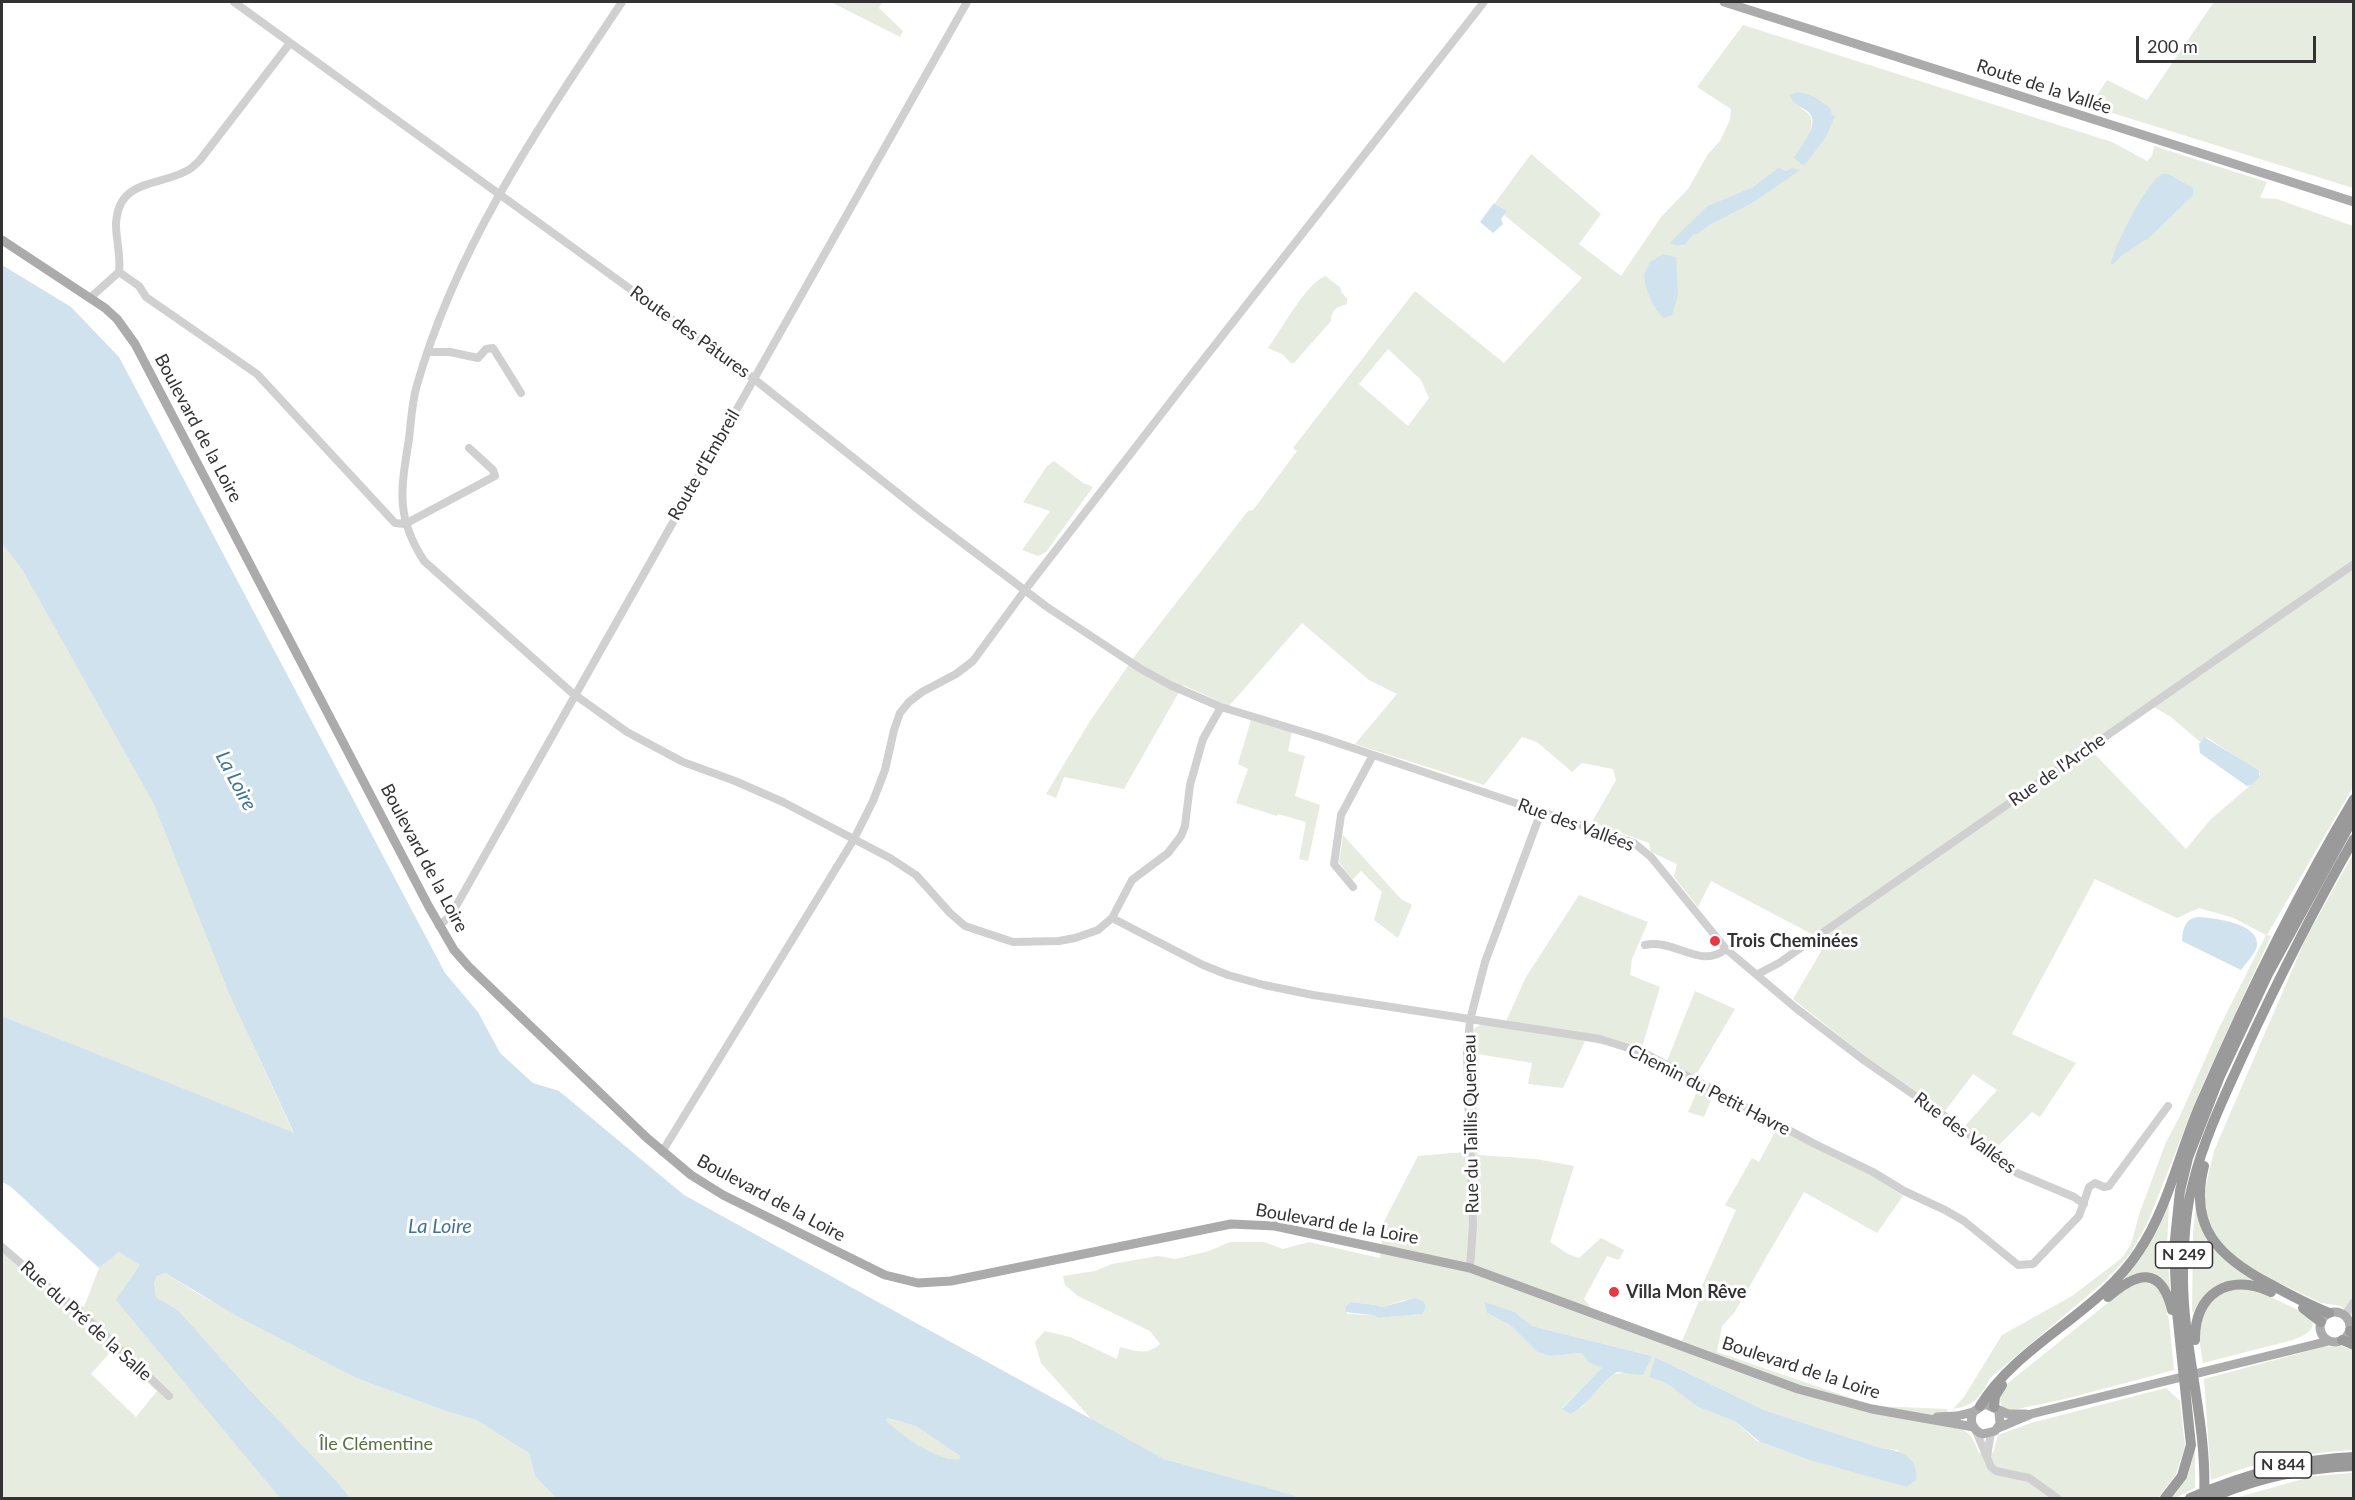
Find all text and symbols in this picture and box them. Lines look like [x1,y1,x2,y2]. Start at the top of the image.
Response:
scale bar [2139,24,2319,62]
text: 200 m [2147,35,2198,57]
street label: Route de la Vallée [1974,55,2114,119]
street label: Route des Pâtures [626,281,754,383]
street label: Boulevard de la Loire [150,350,246,506]
street label: Route d'Embreil [664,406,744,524]
street label: Rue de l'Arche [2005,729,2109,811]
water label: La Loire [210,747,262,815]
street label: Boulevard de la Loire [376,780,472,936]
street label: Rue des Vallées [1515,794,1637,856]
place label: Trois Cheminées [1727,930,1858,952]
marker: Trois Cheminées [1708,934,1722,948]
street label: Rue du Taillis Queneau [1459,1034,1483,1214]
street label: Chemin du Petit Havre [1624,1040,1794,1140]
street label: Rue des Vallées [1910,1088,2020,1178]
street label: Boulevard de la Loire [693,1150,849,1246]
street label: Boulevard de la Loire [1254,1199,1420,1249]
water label: La Loire [408,1215,472,1239]
road number: N 249 [2156,1242,2212,1268]
street label: Rue du Pré de la Salle [16,1256,156,1386]
place label: Villa Mon Rêve [1626,1281,1746,1303]
marker: Villa Mon Rêve [1607,1285,1621,1299]
street label: Boulevard de la Loire [1719,1332,1883,1404]
park label: Île Clémentine [319,1433,433,1455]
road number: N 844 [2254,1452,2312,1478]

